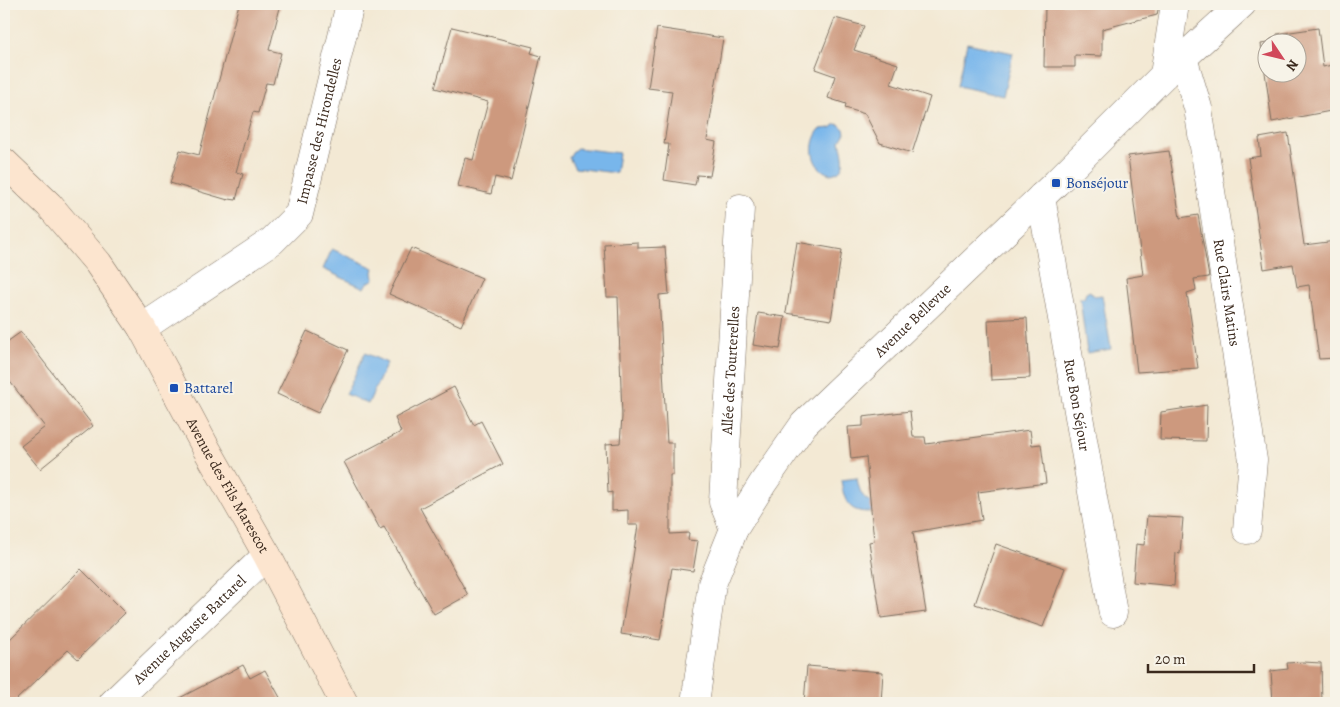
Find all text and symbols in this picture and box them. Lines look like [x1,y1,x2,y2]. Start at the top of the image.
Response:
north arrow [1258,32,1308,82]
street label: Impasse des Hirondelles [292,56,347,206]
text: N [1282,56,1303,75]
place label: Bonséjour [1066,173,1129,193]
marker: Bonséjour [1050,177,1062,189]
street label: Rue Clairs Matins [1209,237,1245,348]
street label: Avenue Bellevue [869,279,955,362]
street label: Allée des Tourterelles [717,305,744,436]
street label: Rue Bon Séjour [1059,357,1095,453]
place label: Battarel [184,378,233,398]
marker: Battarel [168,382,180,394]
street label: Avenue des Fils Marescot [181,413,274,557]
street label: Avenue Auguste Battarel [128,570,251,689]
scale bar [1148,642,1254,674]
text: 20 m [1155,649,1186,669]

